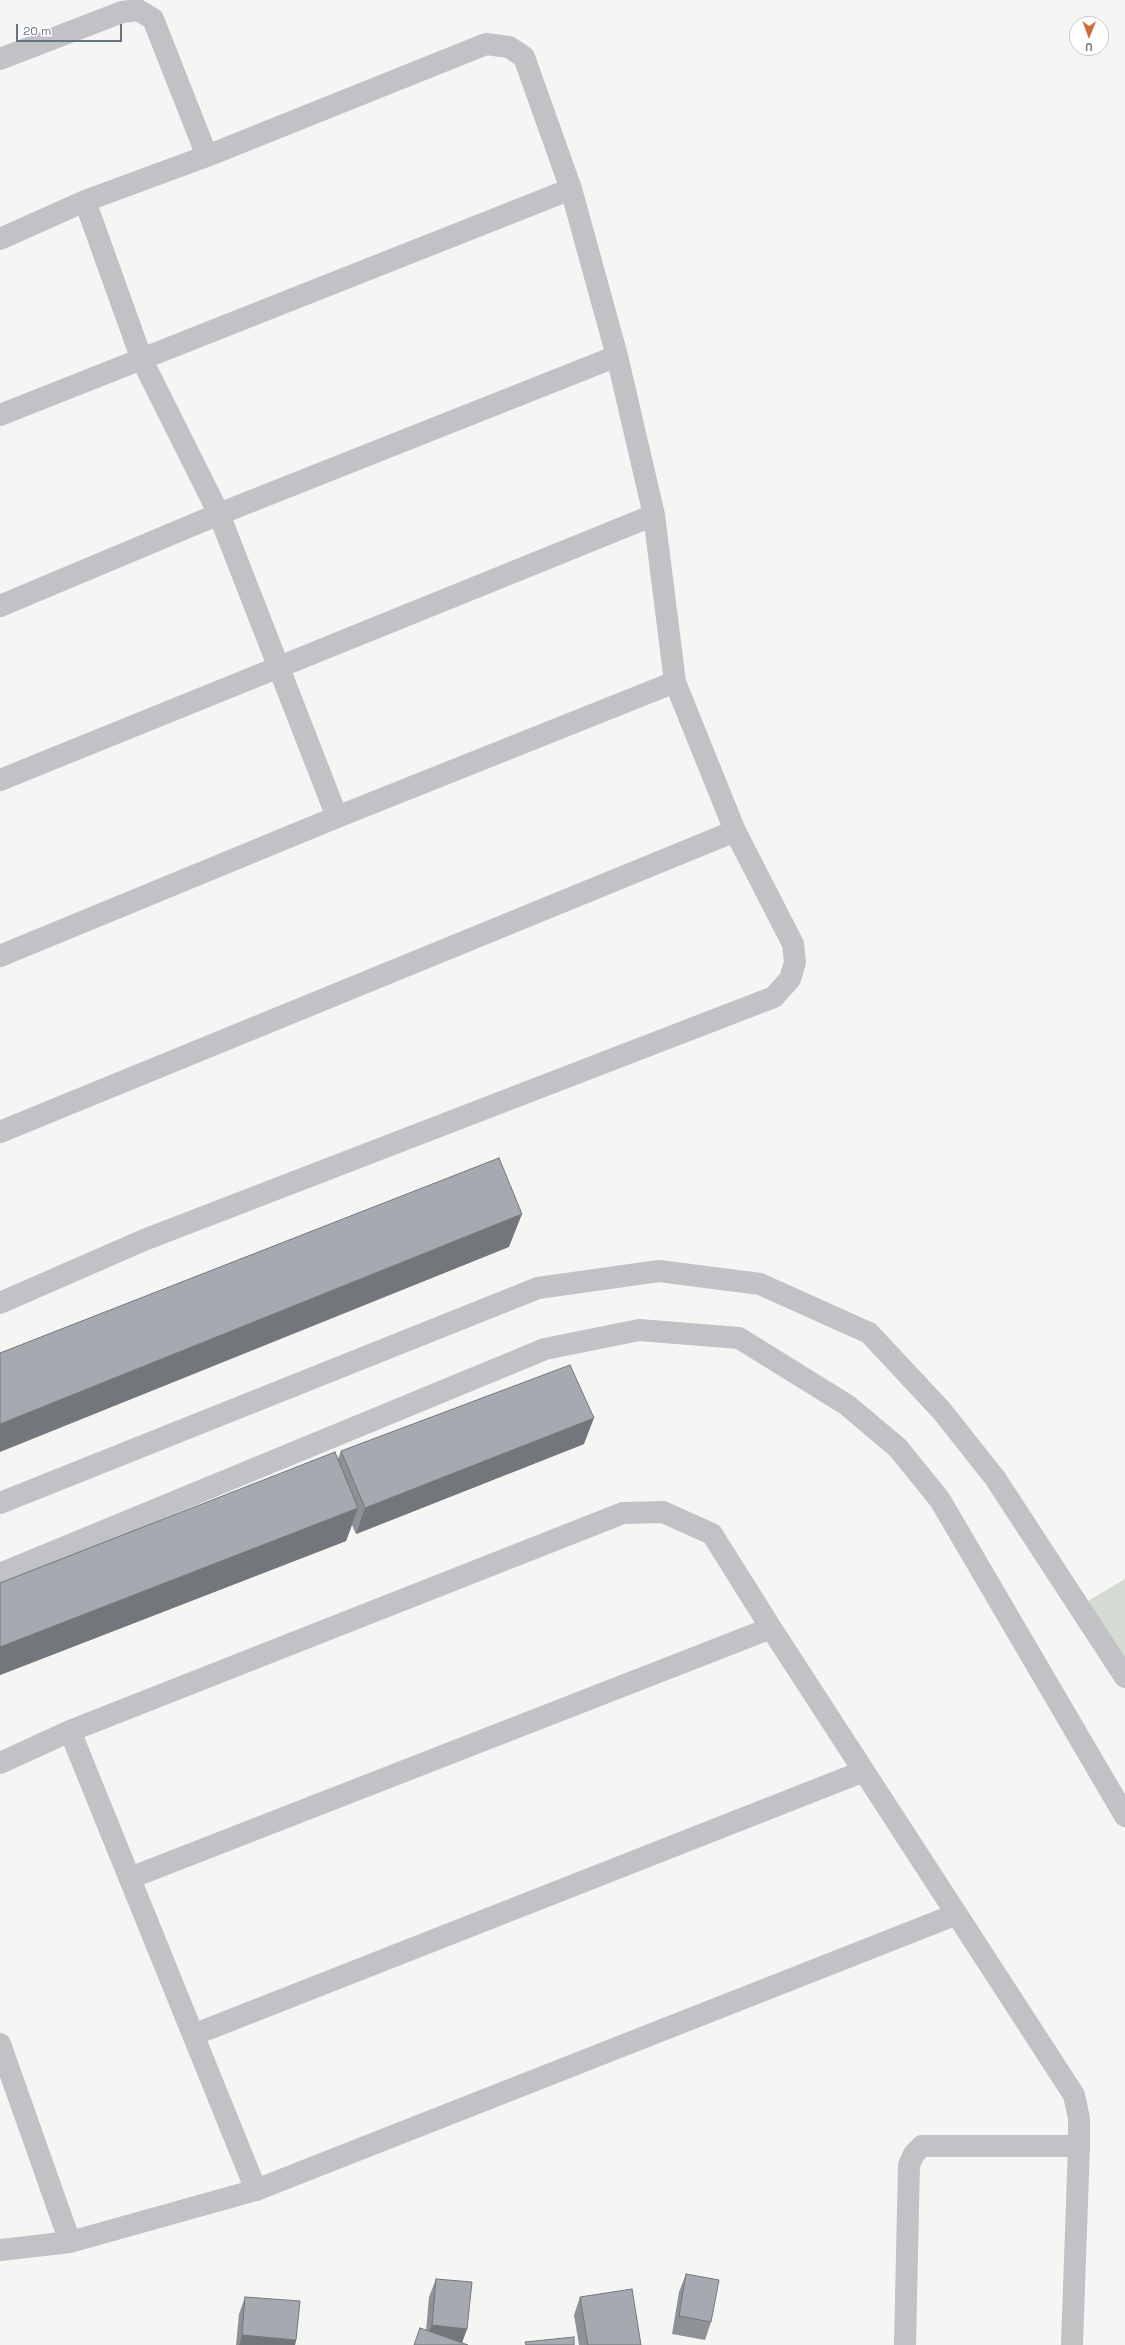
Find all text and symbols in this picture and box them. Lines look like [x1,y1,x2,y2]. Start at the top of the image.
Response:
scale bar [18,16,124,42]
north arrow [1069,16,1109,56]
text: 20 m [23,23,51,39]
text: U [1085,40,1093,54]

